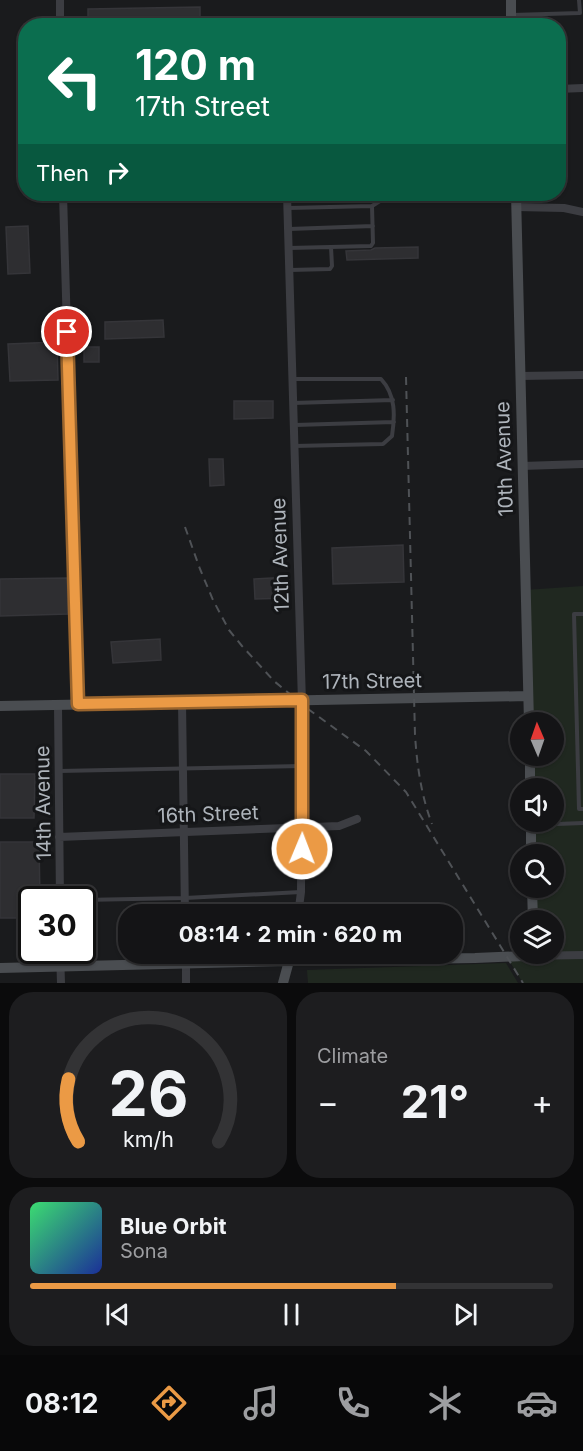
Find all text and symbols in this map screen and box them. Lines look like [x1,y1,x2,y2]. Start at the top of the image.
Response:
text: 120 m [135,39,256,90]
icon: left [36,42,114,120]
text: 17th Street [135,90,270,123]
icon: right [101,156,134,189]
text: Then [36,160,89,186]
pin [41,306,92,357]
icon: arrive [50,315,83,348]
street label: 10th Avenue [490,401,518,517]
street label: 12th Avenue [266,497,294,613]
street label: 17th Street [322,668,423,694]
north arrow [510,712,564,766]
map controls [510,712,564,964]
street label: 14th Avenue [30,745,56,861]
button: sound [510,778,564,832]
street label: 16th Street [157,800,259,828]
position arrow [270,817,334,881]
button: search [510,844,564,898]
speed limit sign: 30 [18,886,96,964]
button: layers [510,910,564,964]
text: 08:14 · 2 min · 620 m [179,921,402,947]
text: Climate [317,1044,388,1068]
text: 26 [108,1056,188,1131]
text: 21° [401,1074,469,1129]
text: − [317,1082,339,1122]
text: + [531,1082,553,1122]
text: km/h [123,1126,173,1152]
text: Blue Orbit [120,1213,227,1239]
text: Sona [120,1239,168,1263]
icon: previous [101,1298,134,1331]
icon: pause [275,1298,308,1331]
icon: next [449,1298,482,1331]
icon: directions [148,1382,190,1424]
icon: music [240,1382,282,1424]
icon: phone [332,1382,374,1424]
icon: climate [424,1382,466,1424]
icon: car [516,1382,558,1424]
text: 08:12 [25,1387,98,1420]

